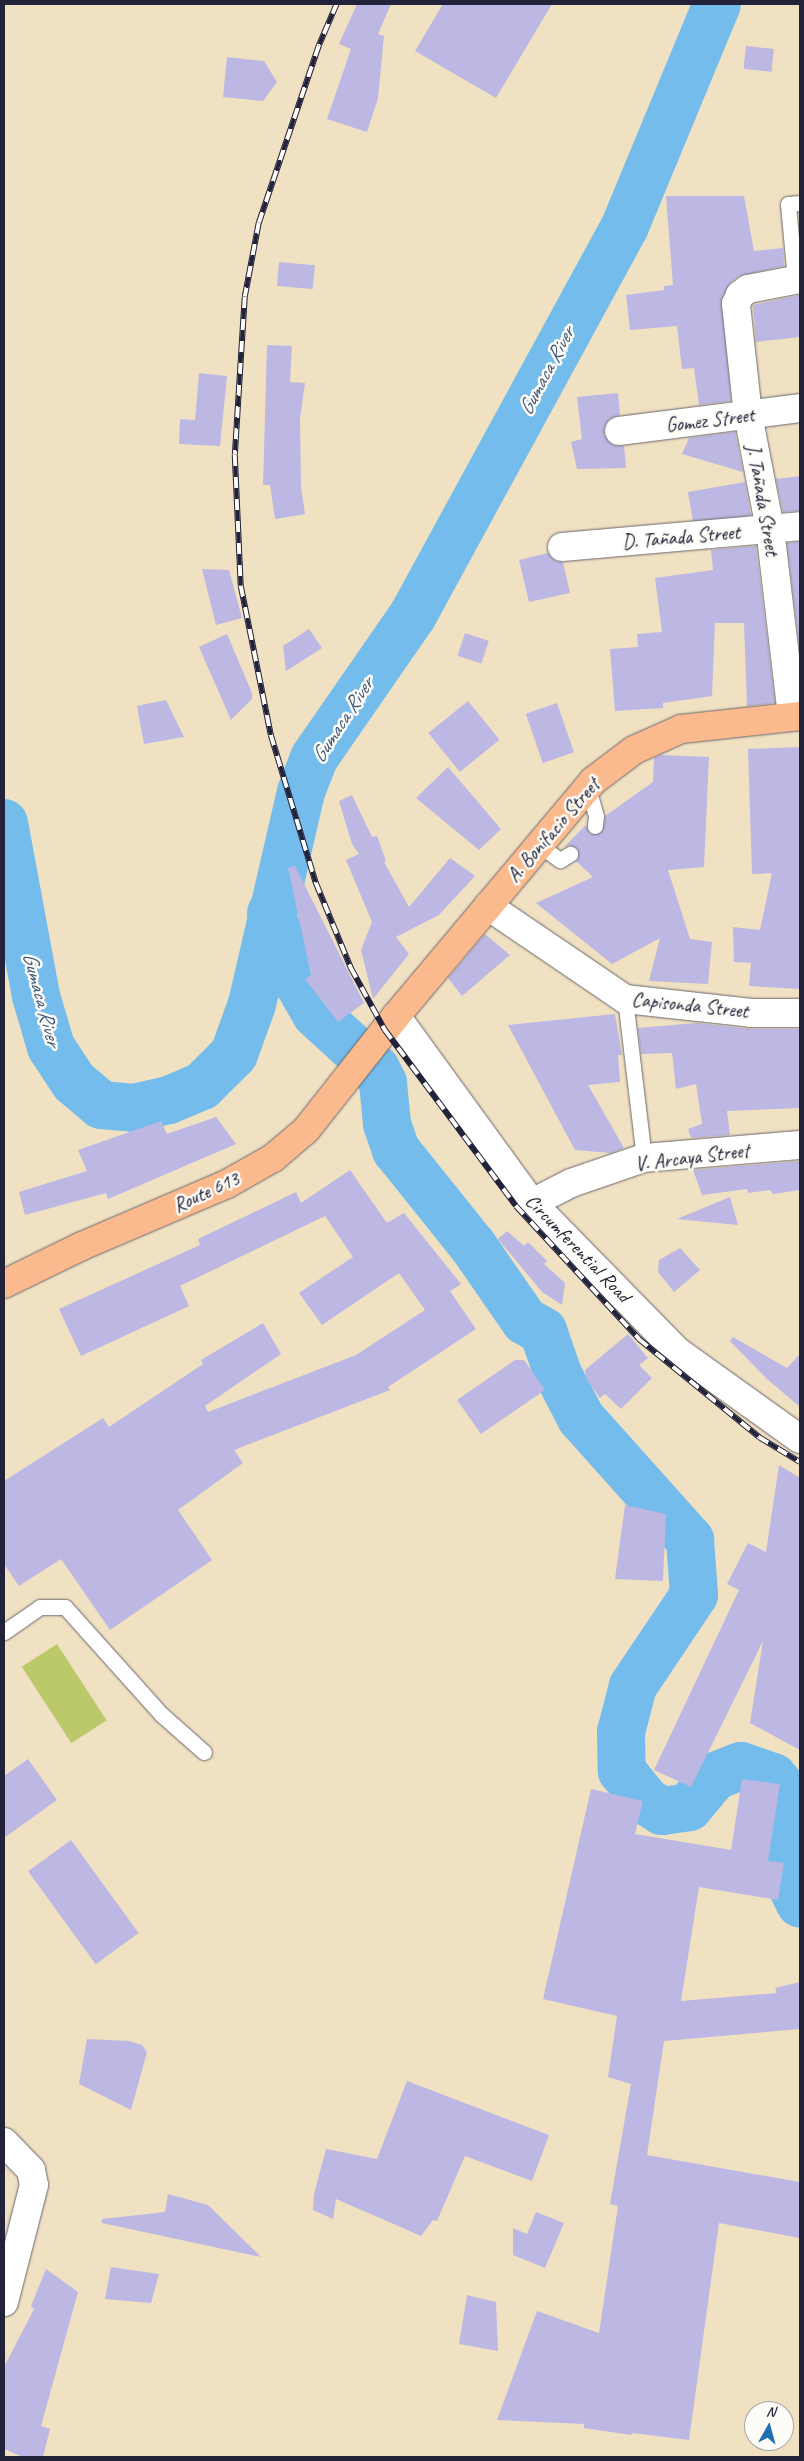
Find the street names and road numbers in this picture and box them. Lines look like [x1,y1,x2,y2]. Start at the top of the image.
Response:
street label: Gomez Street [664,403,756,437]
street label: J. Tañada Street [741,442,785,558]
street label: D. Tañada Street [621,520,741,554]
street label: A. Bonifacio Street [501,773,605,887]
street label: Capisonda Street [630,987,750,1023]
street label: V. Arcaya Street [634,1138,750,1176]
street label: Route 613 [169,1166,243,1218]
street label: Circumferential Road [520,1189,636,1307]

